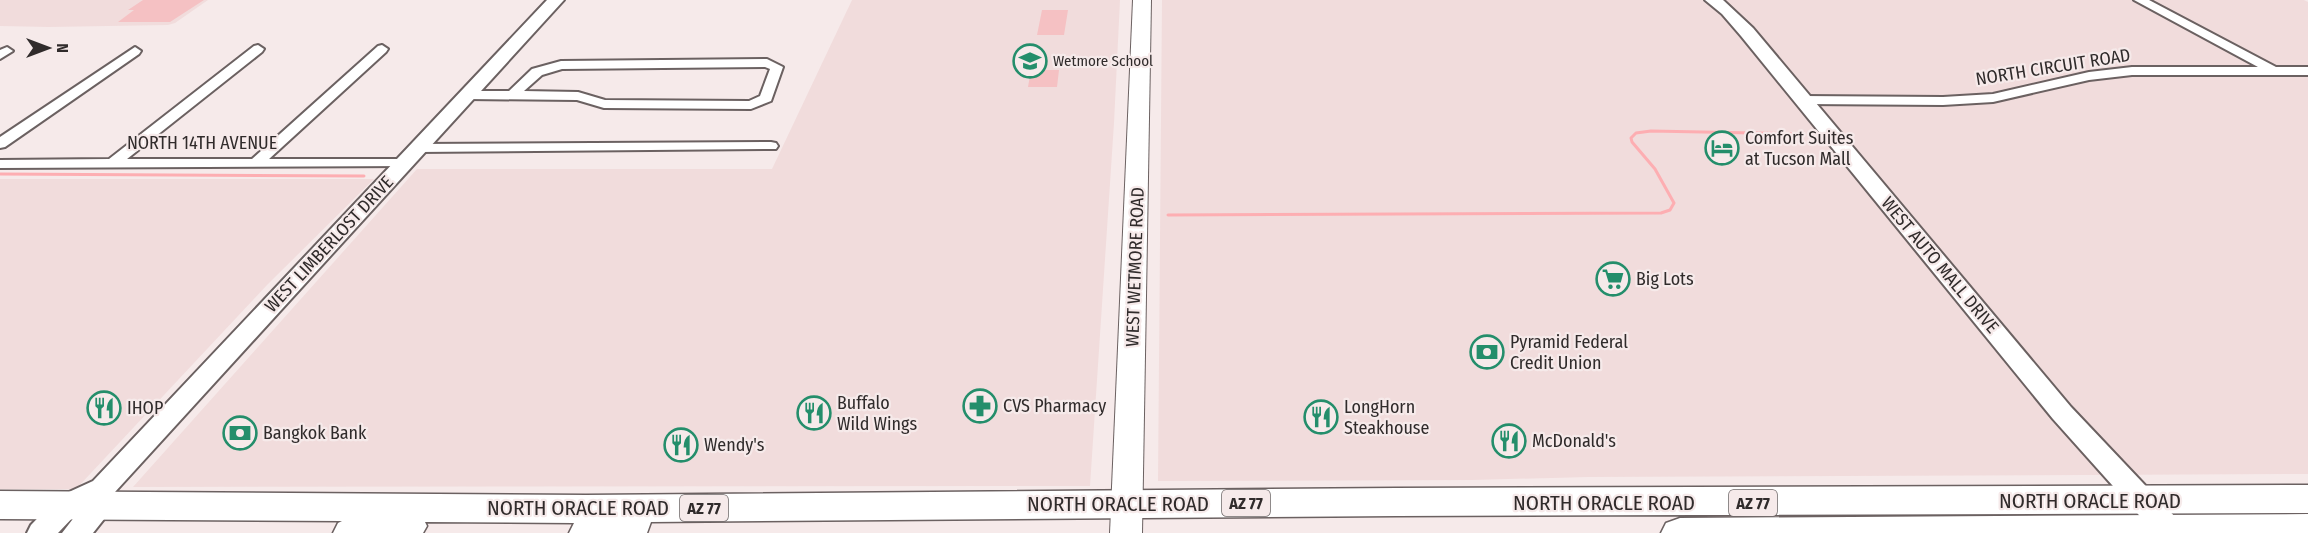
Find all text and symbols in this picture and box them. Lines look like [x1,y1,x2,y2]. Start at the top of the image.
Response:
north arrow [18,18,78,78]
text: N [53,43,72,53]
school or university icon: Wetmore School [1012,43,1048,79]
street label: NORTH CIRCUIT ROAD [1974,44,2132,90]
place label: Wetmore School [1053,52,1153,70]
place label: Comfort Suites at Tucson Mall [1745,127,1854,170]
hotel icon: Comfort Suites at Tucson Mall [1704,130,1740,166]
street label: NORTH 14TH AVENUE [127,132,277,154]
street label: WEST LIMBERLOST DRIVE [260,171,398,317]
street label: WEST WETMORE ROAD [1121,187,1149,347]
street label: WEST AUTO MALL DRIVE [1877,192,2003,338]
supermarket icon: Big Lots [1595,261,1631,297]
place label: Big Lots [1636,268,1694,290]
place label: Pyramid Federal Credit Union [1510,331,1628,374]
bank icon: Pyramid Federal Credit Union [1469,334,1505,370]
pharmacy icon: CVS Pharmacy [962,388,998,424]
restaurant icon: IHOP [86,390,122,426]
place label: Buffalo Wild Wings [837,392,917,435]
restaurant icon: Buffalo Wild Wings [796,395,832,431]
place label: CVS Pharmacy [1003,395,1106,417]
place label: LongHorn Steakhouse [1344,396,1430,439]
place label: IHOP [127,397,163,419]
restaurant icon: LongHorn Steakhouse [1303,399,1339,435]
bank icon: Bangkok Bank [222,415,258,451]
place label: Bangkok Bank [263,422,367,444]
restaurant icon: McDonald's [1491,423,1527,459]
restaurant icon: Wendy's [663,427,699,463]
place label: McDonald's [1532,430,1616,452]
place label: Wendy's [704,434,765,456]
street label: NORTH ORACLE ROAD [1999,488,2181,514]
road number: AZ 77 [1222,490,1270,516]
street label: NORTH ORACLE ROAD [1513,490,1695,516]
road number: AZ 77 [1729,490,1777,516]
street label: NORTH ORACLE ROAD [1027,491,1209,517]
street label: NORTH ORACLE ROAD [487,495,669,521]
road number: AZ 77 [680,495,728,521]

